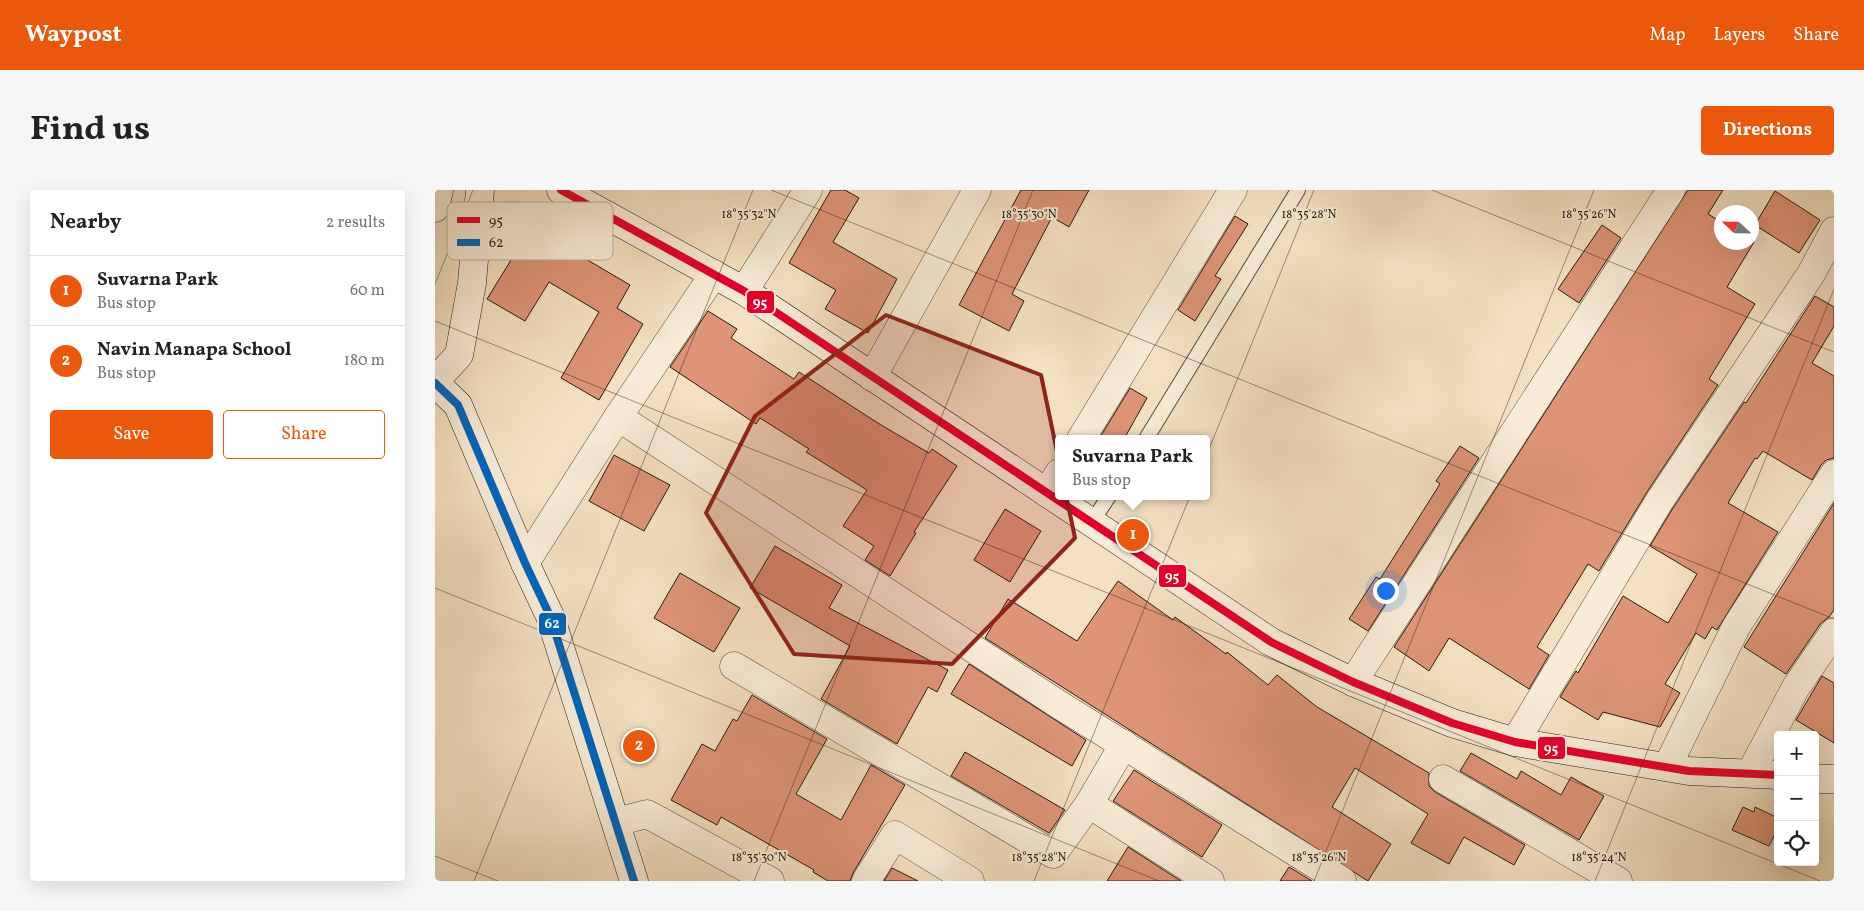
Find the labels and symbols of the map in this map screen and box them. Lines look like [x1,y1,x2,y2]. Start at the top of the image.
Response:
legend [447,202,613,260]
north arrow [1714,205,1759,250]
text: 18°35'32"N [722,207,777,223]
text: 18°35'30"N [1001,207,1057,223]
text: 18°35'28"N [1282,207,1337,223]
text: 18°35'26"N [1562,207,1617,223]
text: 95 [489,212,503,231]
text: 62 [489,234,504,253]
line badge: 95 [746,290,775,314]
text: 95 [753,294,767,313]
pin: 1 [1117,516,1149,554]
line badge: 95 [1158,564,1187,588]
text: 95 [1165,568,1179,587]
your location [1373,578,1399,604]
line badge: 62 [538,612,567,636]
text: 62 [545,615,559,634]
pin: 2 [623,727,655,765]
line badge: 95 [1537,736,1566,760]
text: 95 [1544,740,1558,759]
text: 18°35'30"N [731,850,787,866]
text: 18°35'28"N [1012,850,1067,866]
text: 18°35'26"N [1292,850,1347,866]
text: 18°35'24"N [1571,850,1627,866]

